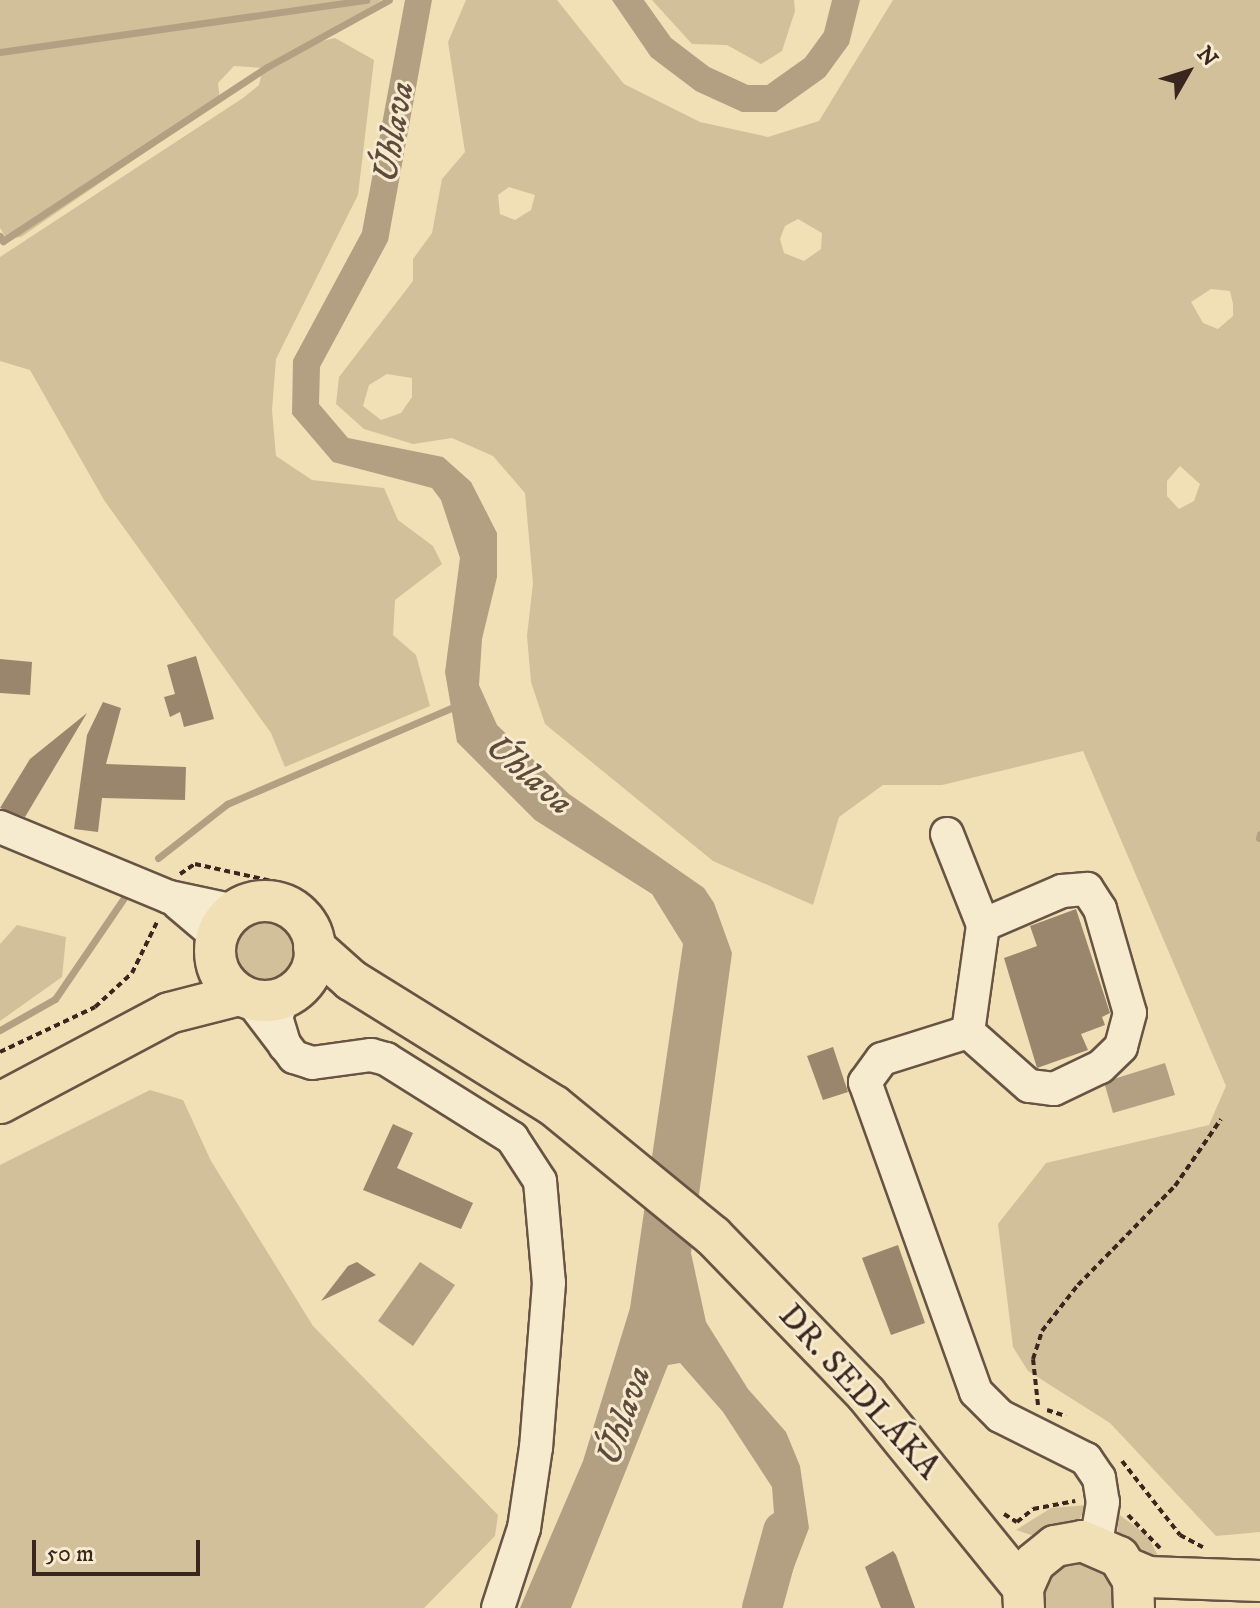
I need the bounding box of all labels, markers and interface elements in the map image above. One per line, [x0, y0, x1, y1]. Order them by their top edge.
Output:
north arrow [1148, 32, 1228, 112]
text: N [1191, 41, 1223, 72]
water label: Úhlava [364, 78, 424, 186]
water label: Úhlava [476, 725, 582, 825]
street label: DR. SEDLÁKA [770, 1296, 948, 1488]
water label: Úhlava [587, 1361, 661, 1471]
scale bar [36, 1524, 204, 1574]
text: 50 m [46, 1539, 94, 1569]

